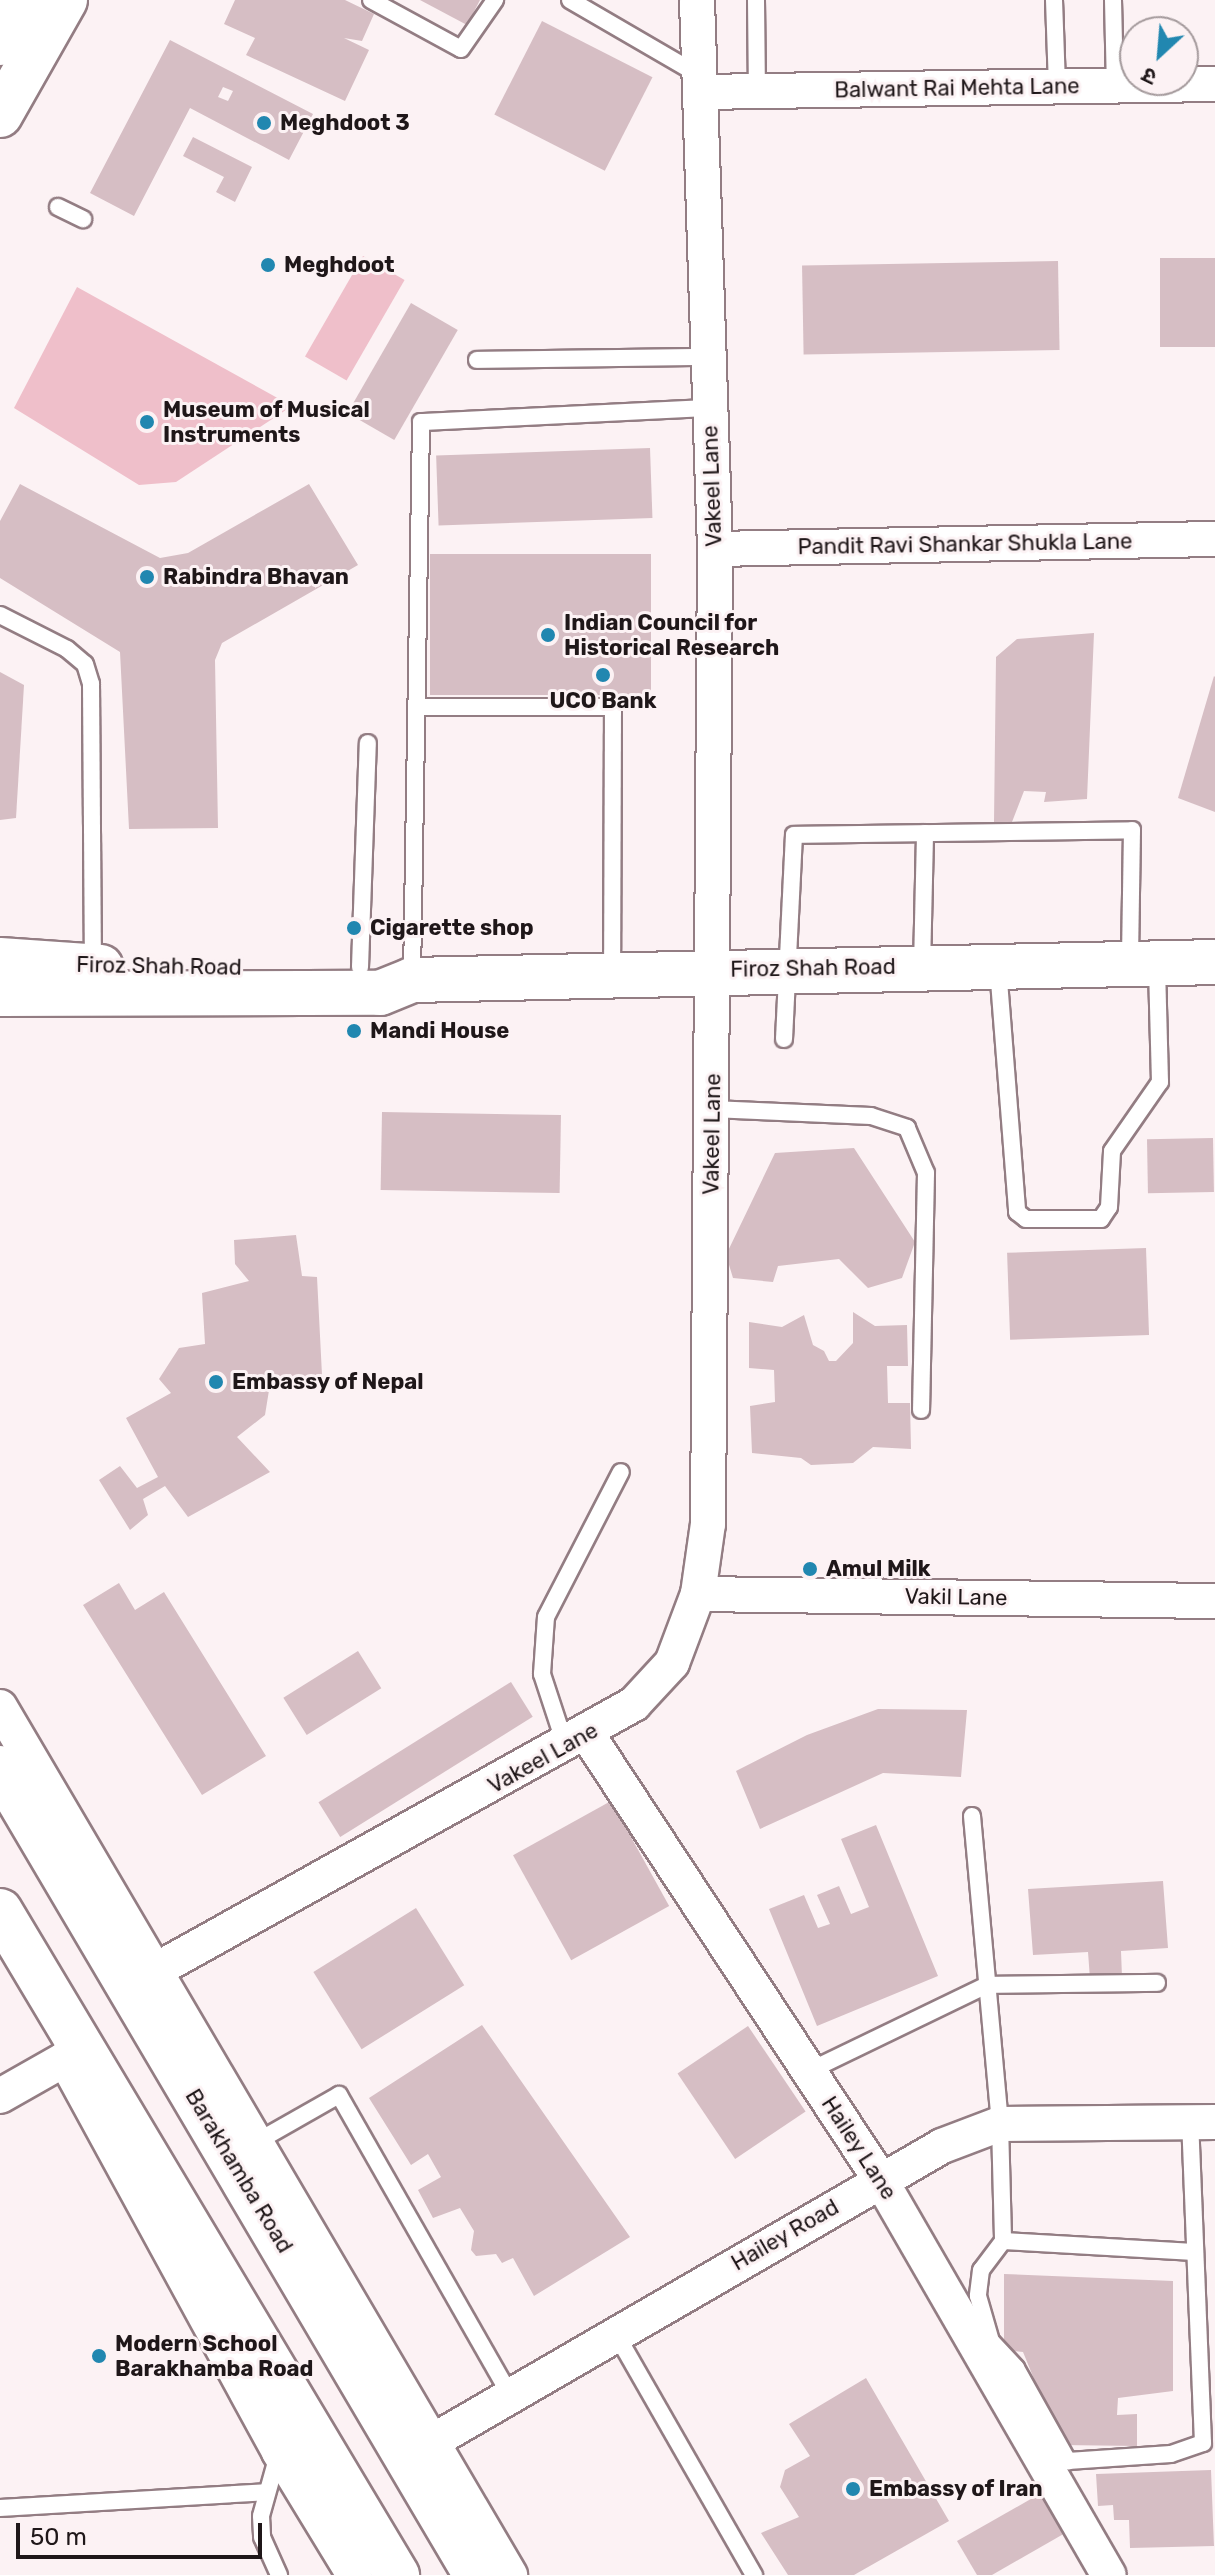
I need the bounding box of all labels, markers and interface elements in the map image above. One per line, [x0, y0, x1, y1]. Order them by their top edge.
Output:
north arrow [1119, 16, 1199, 96]
text: उ [1137, 61, 1161, 91]
street label: Balwant Rai Mehta Lane [834, 73, 1080, 103]
place label: Meghdoot 3 [280, 110, 410, 136]
marker: Meghdoot 3 [255, 114, 273, 132]
place label: Meghdoot [284, 252, 395, 278]
marker: Meghdoot [259, 256, 277, 274]
place label: Museum of Musical Instruments [163, 396, 370, 448]
marker: Museum of Musical Instruments [138, 413, 156, 431]
street label: Vakeel Lane [697, 425, 727, 547]
street label: Pandit Ravi Shankar Shukla Lane [797, 528, 1133, 560]
place label: Rabindra Bhavan [163, 564, 349, 590]
marker: Rabindra Bhavan [138, 568, 156, 586]
place label: Indian Council for Historical Research [564, 609, 779, 660]
marker: Indian Council for Historical Research [539, 626, 557, 644]
marker: UCO Bank [594, 666, 612, 684]
place label: UCO Bank [549, 688, 657, 714]
place label: Cigarette shop [370, 915, 534, 941]
marker: Cigarette shop [345, 919, 363, 937]
street label: Firoz Shah Road [76, 951, 242, 981]
street label: Firoz Shah Road [730, 953, 896, 983]
place label: Mandi House [370, 1018, 509, 1044]
marker: Mandi House [345, 1022, 363, 1040]
street label: Vakeel Lane [698, 1073, 726, 1195]
place label: Embassy of Nepal [232, 1369, 425, 1395]
marker: Embassy of Nepal [207, 1373, 225, 1391]
place label: Amul Milk [826, 1556, 931, 1582]
marker: Amul Milk [801, 1560, 819, 1578]
street label: Vakil Lane [904, 1583, 1008, 1611]
street label: Vakeel Lane [483, 1717, 603, 1799]
street label: Barakhamba Road [180, 2084, 298, 2258]
street label: Hailey Lane [816, 2091, 902, 2205]
street label: Hailey Road [726, 2194, 844, 2276]
place label: Modern School Barakhamba Road [115, 2330, 313, 2382]
marker: Modern School Barakhamba Road [90, 2347, 108, 2365]
place label: Embassy of Iran [869, 2476, 1044, 2502]
marker: Embassy of Iran [844, 2480, 862, 2498]
scale bar [20, 2507, 266, 2557]
text: 50 m [30, 2523, 87, 2551]

